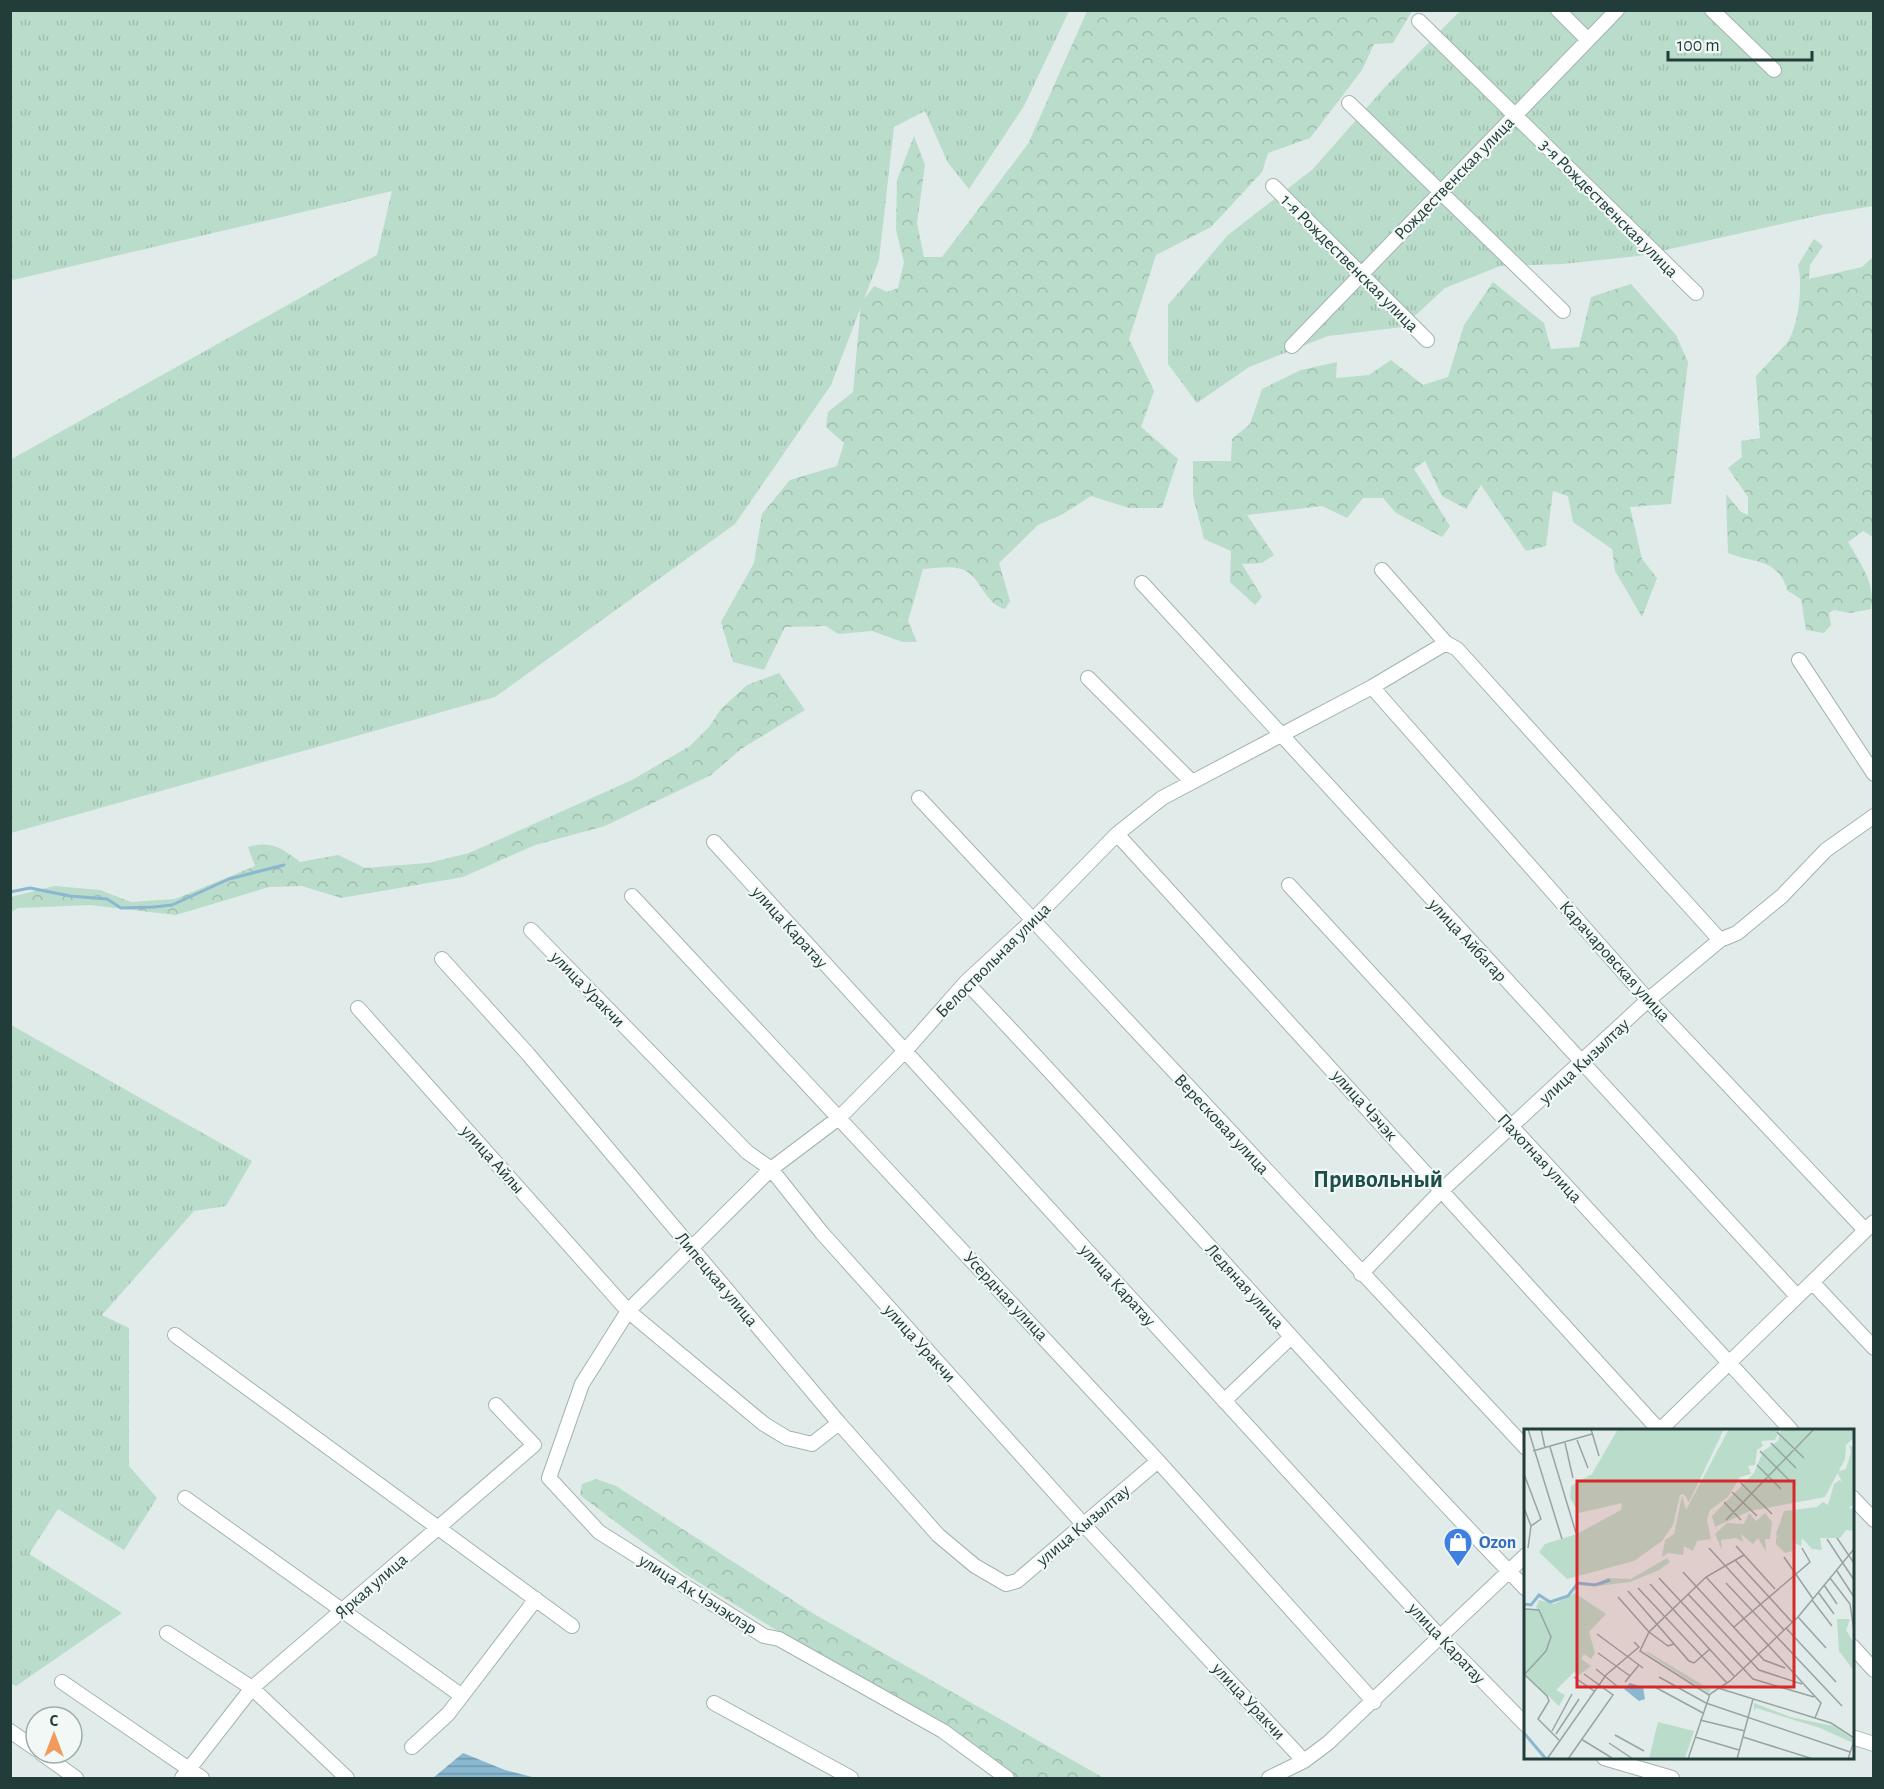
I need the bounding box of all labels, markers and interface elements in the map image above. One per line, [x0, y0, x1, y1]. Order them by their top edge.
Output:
scale bar [1668, 24, 1812, 62]
text: 100 m [1677, 37, 1720, 55]
street label: Рождественская улица [1391, 114, 1518, 244]
street label: 3-я Рождественская улица [1536, 136, 1681, 281]
street label: 1-я Рождественская улица [1277, 191, 1422, 336]
street label: улица Каратау [747, 882, 831, 972]
street label: улица Айбагар [1424, 894, 1511, 986]
street label: Карачаровская улица [1555, 898, 1673, 1026]
street label: Белоствольная улица [933, 900, 1054, 1021]
street label: улица Уракчи [546, 947, 628, 1031]
street label: улица Кызылтау [1535, 1015, 1633, 1109]
street label: улица Чэчэк [1327, 1066, 1401, 1145]
street label: Вересковая улица [1170, 1071, 1272, 1178]
street label: Пахотная улица [1494, 1111, 1585, 1207]
street label: улица Айлы [456, 1121, 527, 1197]
district label: Привольный [1313, 1168, 1443, 1192]
street label: Липецкая улица [672, 1229, 761, 1330]
street label: улица Каратау [1075, 1240, 1159, 1330]
street label: Ледяная улица [1202, 1241, 1287, 1333]
street label: Усердная улица [960, 1249, 1051, 1345]
street label: улица Уракчи [879, 1300, 959, 1386]
inset map [1524, 1429, 1854, 1759]
street label: улица Кызылтау [1033, 1481, 1134, 1571]
shop icon: Ozon [1442, 1526, 1474, 1568]
place label: Ozon [1479, 1534, 1516, 1552]
street label: Яркая улица [332, 1551, 411, 1623]
street label: улица Ак Чэчэклэр [634, 1551, 760, 1638]
street label: улица Каратау [1404, 1599, 1488, 1688]
street label: улица Уракчи [1208, 1659, 1288, 1744]
north arrow [24, 1705, 84, 1765]
text: С [50, 1713, 59, 1729]

